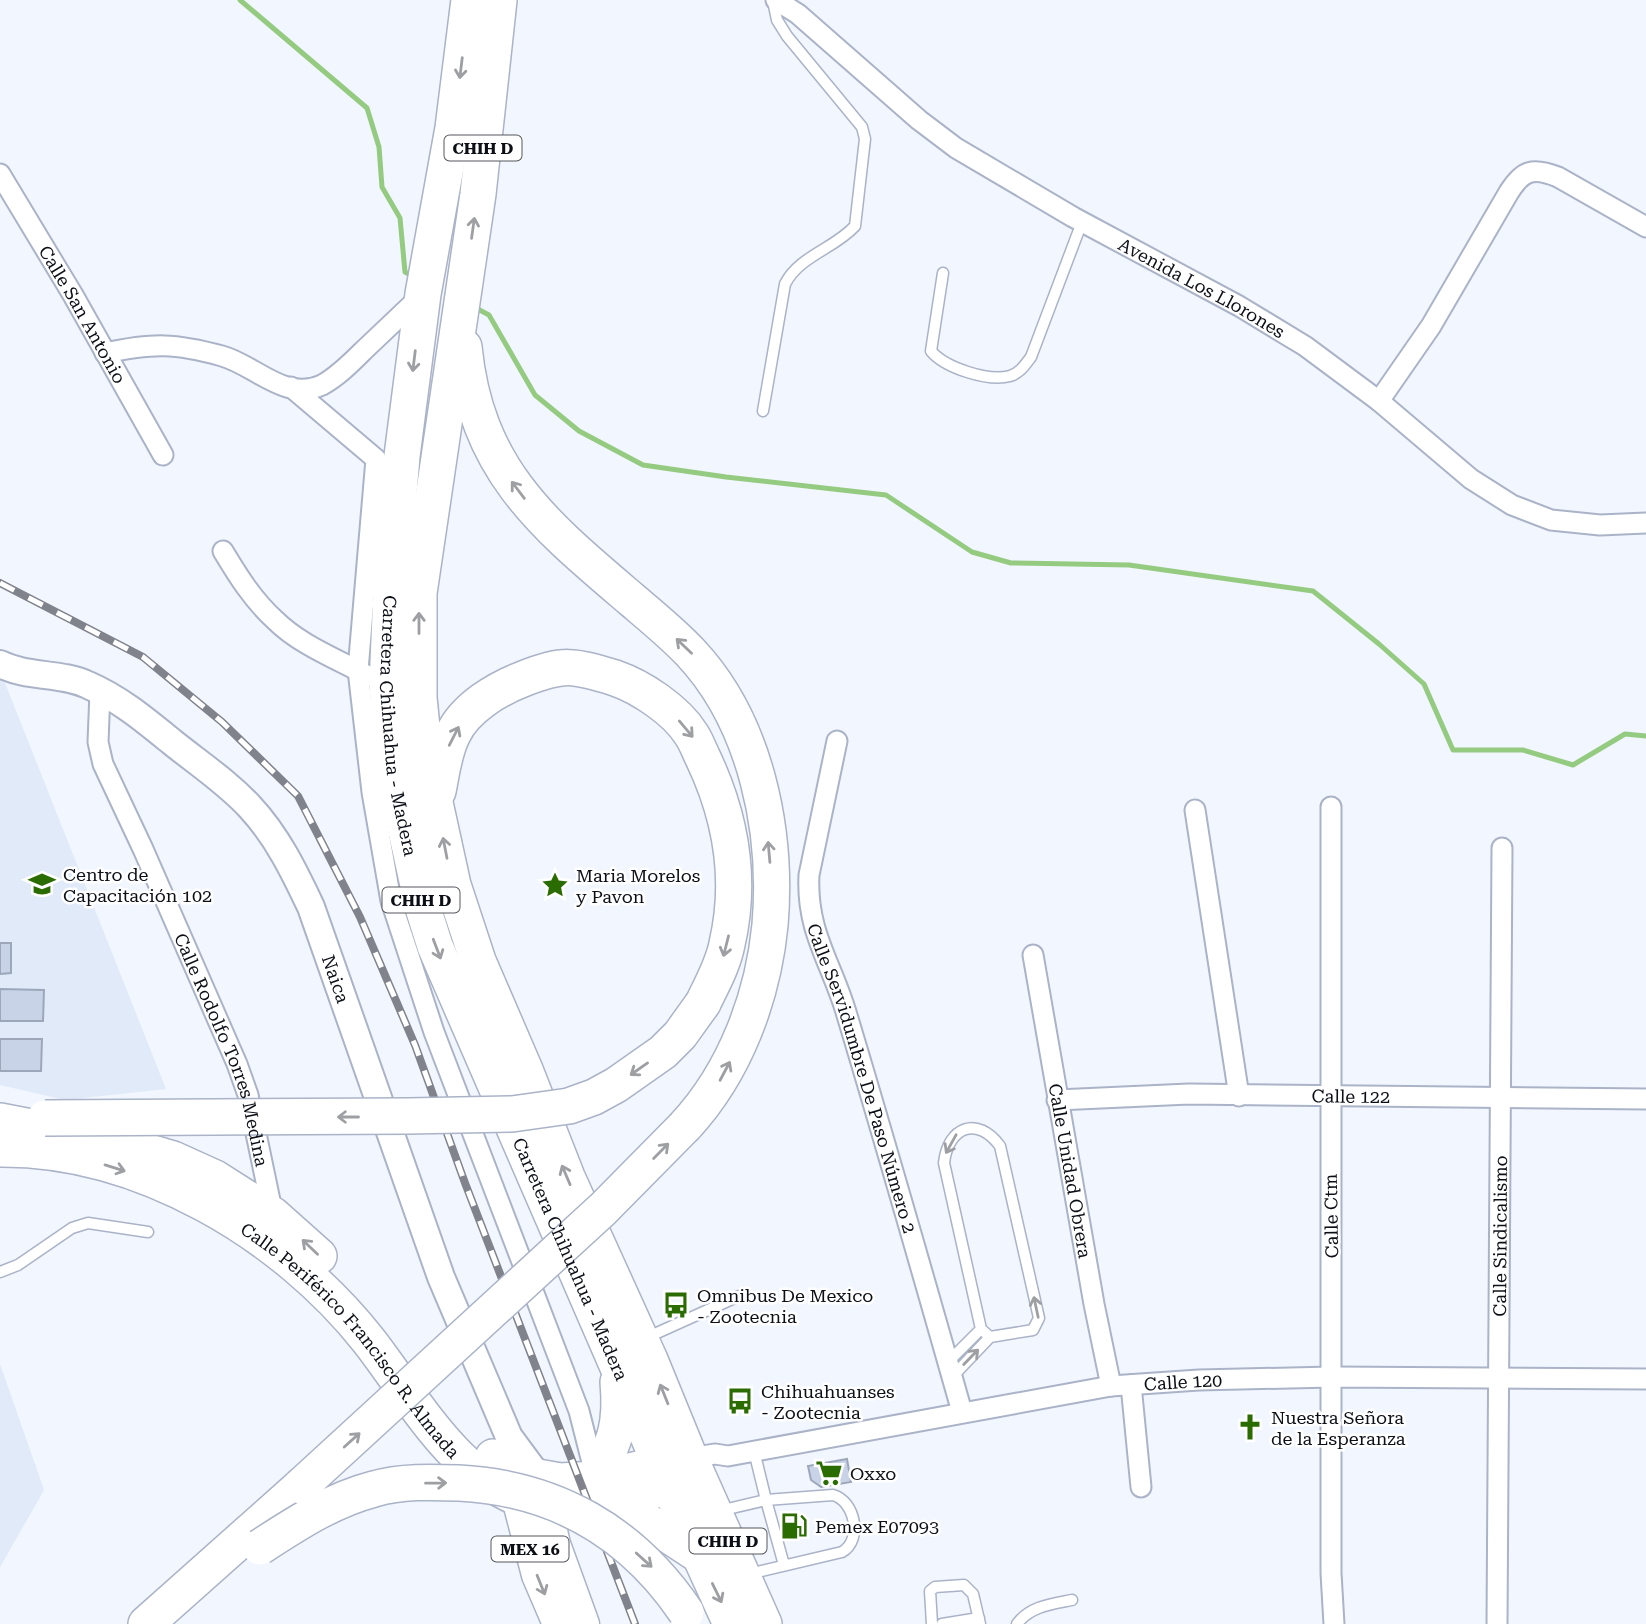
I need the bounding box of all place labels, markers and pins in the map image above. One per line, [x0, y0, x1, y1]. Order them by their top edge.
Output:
place label: Centro de Capacitación 102 [63, 864, 212, 906]
place label: Maria Morelos y Pavon [576, 865, 700, 907]
school or university icon: Centro de Capacitación 102 [27, 869, 57, 899]
place icon: Maria Morelos y Pavon [540, 870, 570, 900]
place label: Omnibus De Mexico - Zootecnia [697, 1285, 873, 1327]
bus stop icon: Omnibus De Mexico - Zootecnia [661, 1290, 691, 1320]
place label: Chihuahuanses - Zootecnia [761, 1381, 895, 1423]
bus stop icon: Chihuahuanses - Zootecnia [725, 1386, 755, 1416]
place label: Nuestra Señora de la Esperanza [1271, 1407, 1406, 1449]
church icon: Nuestra Señora de la Esperanza [1235, 1412, 1265, 1442]
supermarket icon: Oxxo [814, 1458, 844, 1488]
place label: Oxxo [850, 1463, 896, 1484]
fuel station icon: Pemex E07093 [779, 1511, 809, 1541]
place label: Pemex E07093 [815, 1516, 939, 1537]

